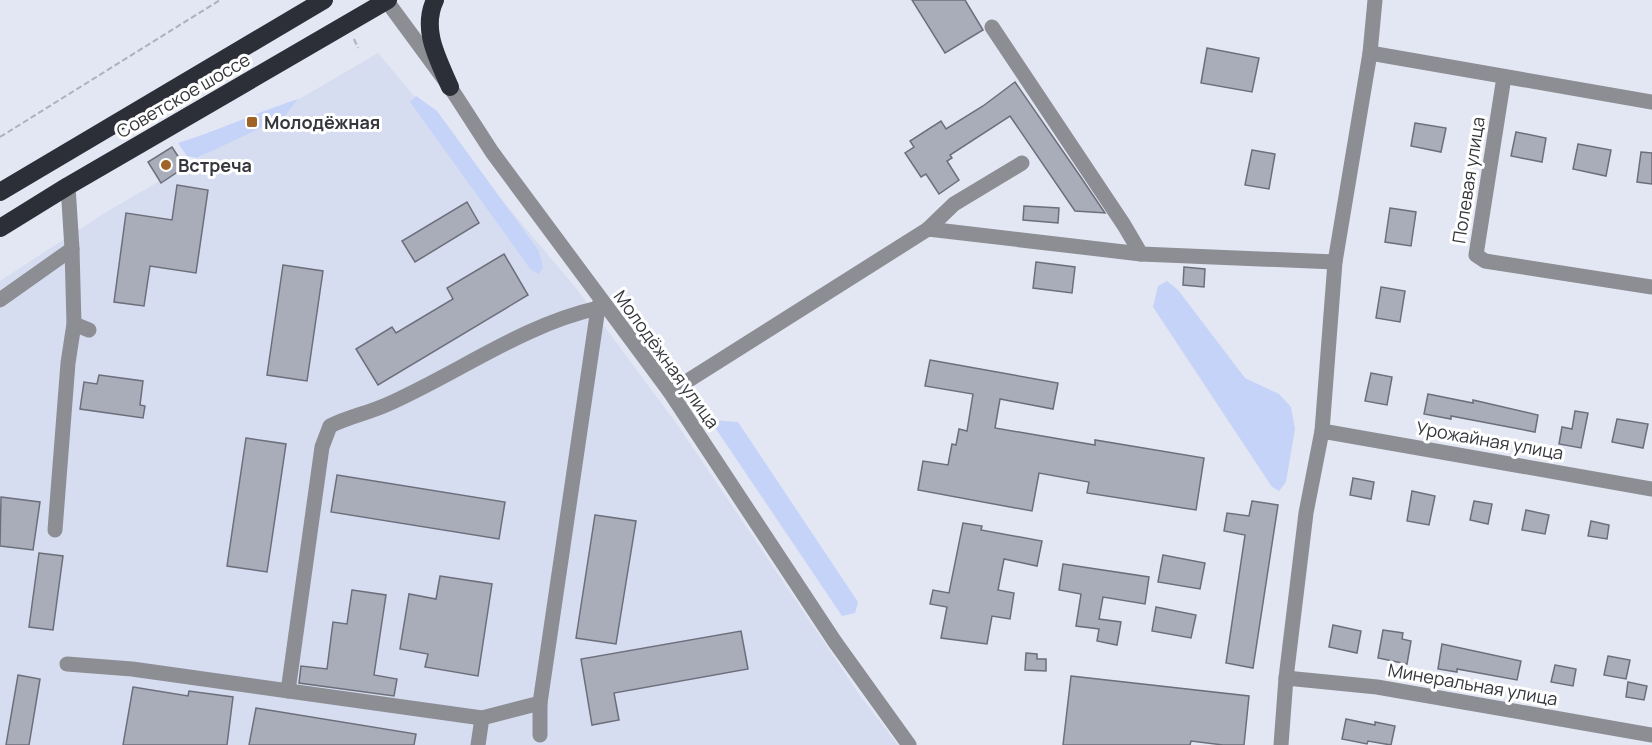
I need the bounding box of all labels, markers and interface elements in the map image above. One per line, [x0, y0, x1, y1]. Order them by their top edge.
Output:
street label: Советское шоссе [112, 47, 254, 143]
place label: Молодёжная [264, 110, 380, 134]
marker: Молодёжная [245, 115, 259, 129]
street label: Полевая улица [1446, 115, 1490, 245]
place label: Встреча [178, 153, 252, 177]
marker: Встреча [159, 158, 173, 172]
street label: Молодёжная улица [609, 285, 725, 433]
street label: Урожайная улица [1414, 415, 1566, 465]
street label: Минеральная улица [1386, 657, 1560, 711]

